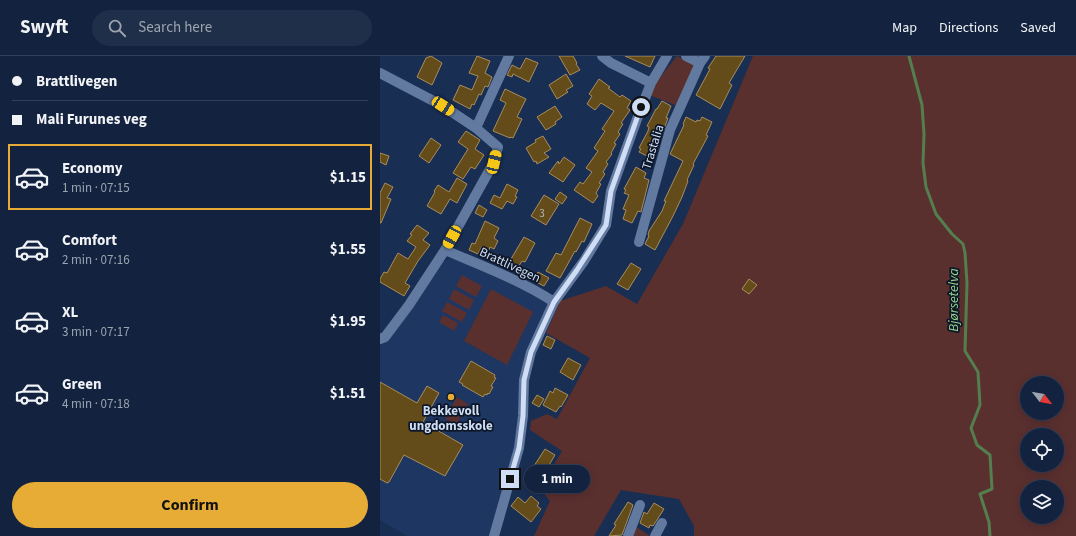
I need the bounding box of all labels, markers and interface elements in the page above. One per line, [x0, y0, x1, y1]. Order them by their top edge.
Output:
search box [92, 10, 372, 46]
text: Swyft [20, 14, 68, 41]
icon: search [106, 17, 128, 39]
text: Search here [138, 17, 212, 38]
text: Map [892, 18, 917, 38]
text: Directions [939, 18, 998, 38]
text: Saved [1020, 18, 1056, 38]
text: Brattlivegen [36, 71, 117, 92]
car [430, 94, 456, 118]
route start [632, 98, 650, 116]
text: Mali Furunes veg [36, 109, 147, 130]
street label: Trastalia [638, 122, 668, 172]
car [485, 149, 503, 175]
text: Economy [62, 158, 123, 179]
icon: car [14, 159, 50, 195]
text: $1.15 [330, 167, 366, 188]
text: 1 min · 07:15 [62, 179, 130, 197]
house number: 3 [539, 206, 545, 221]
car [441, 224, 463, 250]
text: Comfort [62, 230, 117, 251]
icon: car [14, 231, 50, 267]
text: $1.55 [330, 239, 366, 260]
street label: Brattlivegen [476, 243, 544, 287]
text: 2 min · 07:16 [62, 251, 130, 269]
water label: Bjørsetelva [944, 268, 964, 332]
text: XL [62, 302, 78, 323]
icon: car [14, 303, 50, 339]
text: $1.95 [330, 311, 366, 332]
text: 3 min · 07:17 [62, 323, 130, 341]
text: Green [62, 374, 102, 395]
icon: car [14, 375, 50, 411]
north arrow [1020, 376, 1064, 420]
map controls [1020, 376, 1064, 524]
text: $1.51 [330, 383, 366, 404]
marker: Bekkevoll ungdomsskole [446, 392, 456, 402]
text: 4 min · 07:18 [62, 395, 130, 413]
place label: Bekkevoll ungdomsskole [409, 402, 493, 435]
button: locate [1020, 428, 1064, 472]
callout: 1 min [524, 465, 590, 493]
route end [501, 470, 519, 488]
text: 1 min [541, 470, 573, 488]
button: layers [1020, 480, 1064, 524]
button: Confirm [12, 482, 368, 528]

